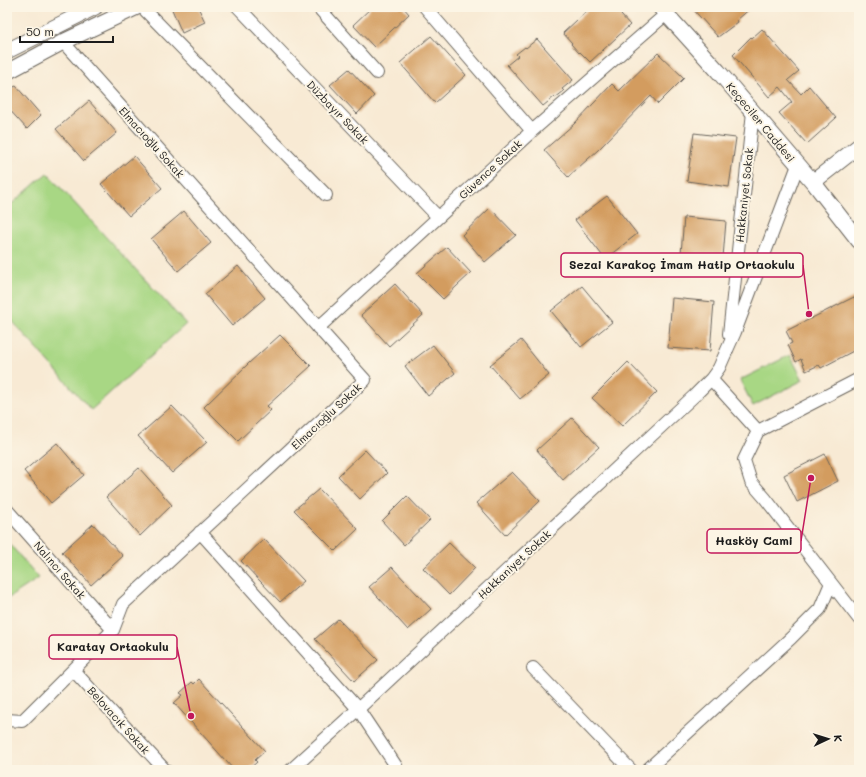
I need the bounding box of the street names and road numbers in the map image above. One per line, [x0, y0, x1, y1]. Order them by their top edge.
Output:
street label: Düzbayır Sokak [304, 77, 372, 147]
street label: Keçeciler Caddesi [723, 79, 799, 165]
street label: Elmacıoğlu Sokak [116, 103, 188, 181]
street label: Güvence Sokak [455, 136, 525, 202]
street label: Hakkaniyet Sokak [732, 147, 756, 243]
street label: Elmacıoğlu Sokak [288, 379, 365, 453]
street label: Hakkaniyet Sokak [474, 526, 554, 602]
street label: Nalıncı Sokak [31, 538, 89, 602]
street label: Belovacık Sokak [85, 683, 153, 757]

